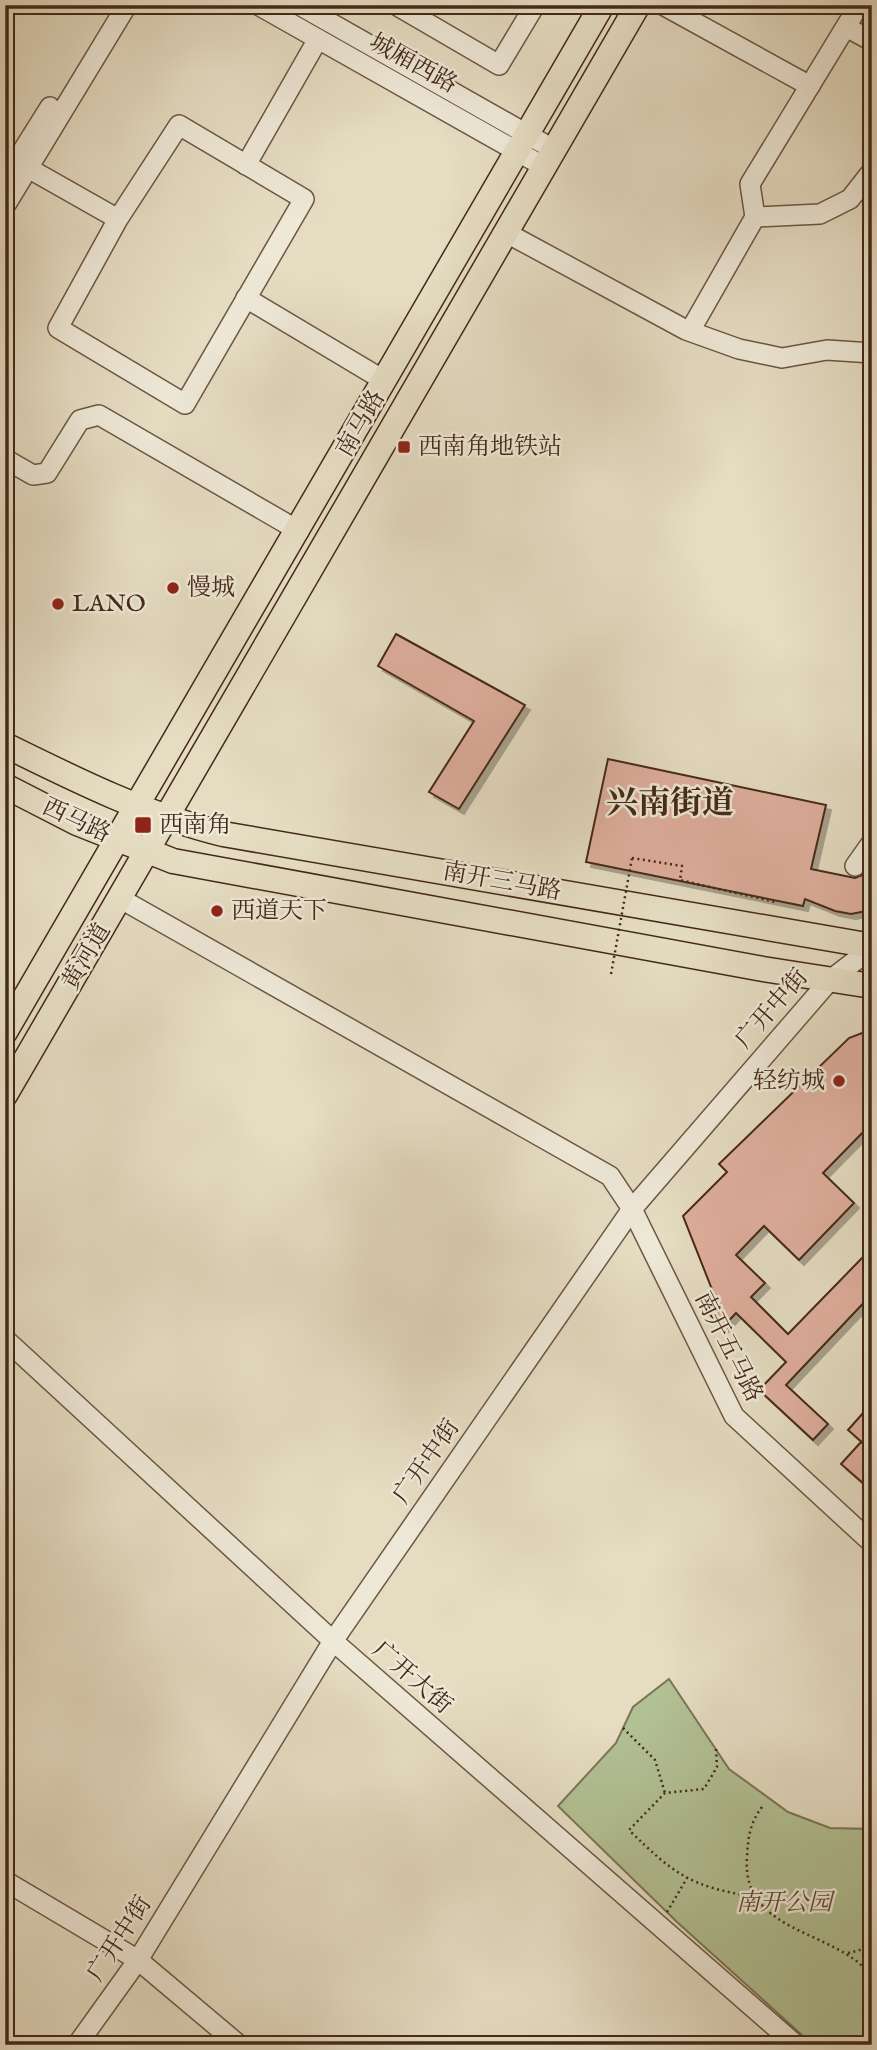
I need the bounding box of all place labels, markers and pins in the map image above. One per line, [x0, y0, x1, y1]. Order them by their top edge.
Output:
place label: 西南角地铁站 [418, 432, 562, 463]
marker: 西南角地铁站 [396, 439, 412, 455]
place label: 慢城 [187, 573, 235, 604]
marker: 慢城 [165, 580, 181, 596]
place label: LANO [72, 589, 146, 620]
marker: LANO [50, 596, 66, 612]
place label: 西南角 [159, 810, 231, 841]
marker: 西南角 [133, 815, 153, 835]
place label: 西道天下 [231, 896, 327, 927]
marker: 西道天下 [209, 903, 225, 919]
place label: 轻纺城 [753, 1066, 825, 1097]
marker: 轻纺城 [831, 1073, 847, 1089]

